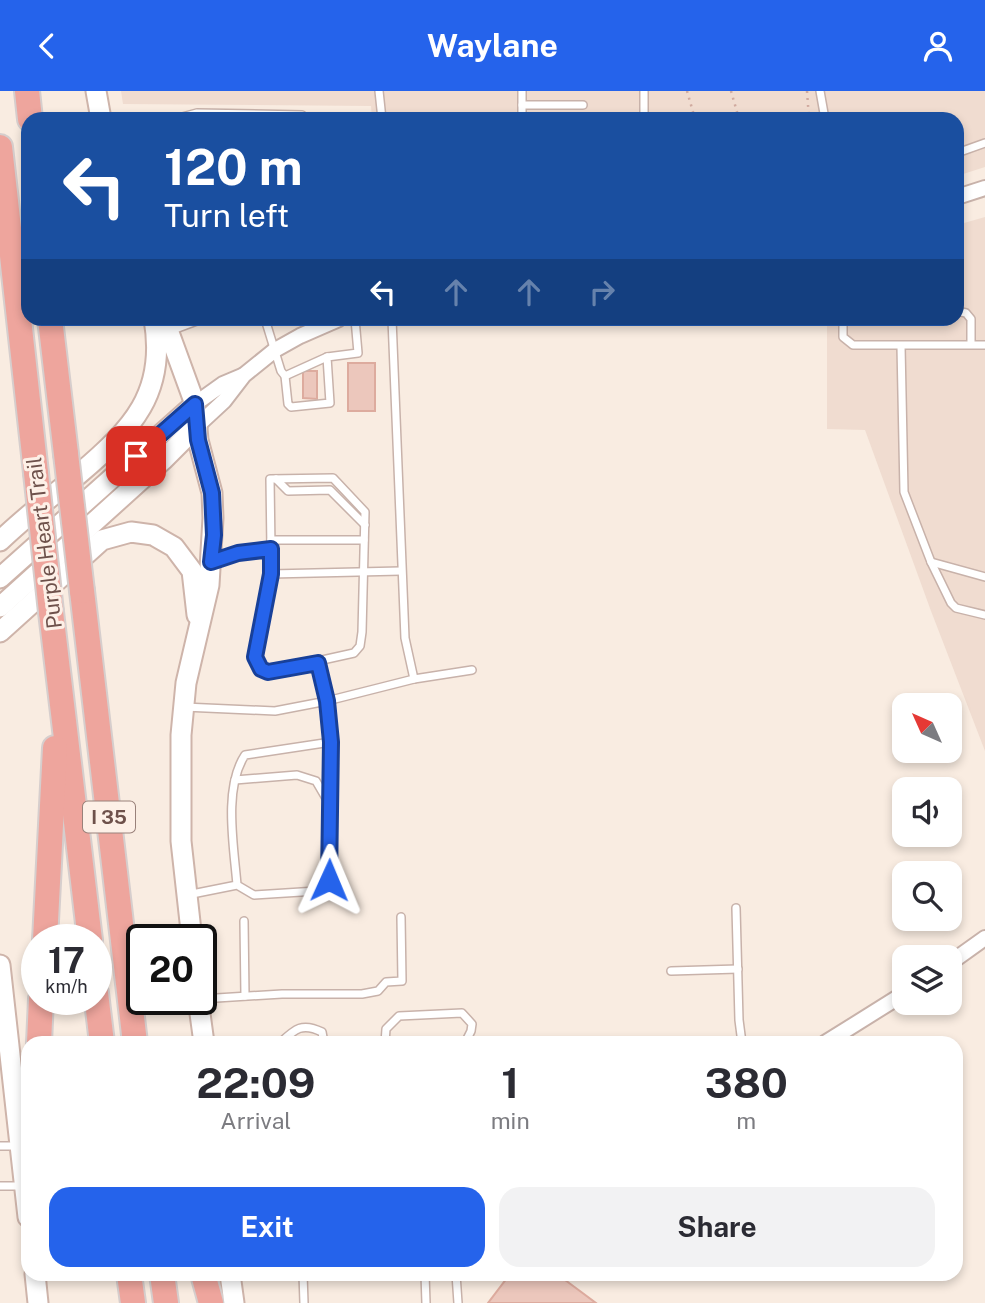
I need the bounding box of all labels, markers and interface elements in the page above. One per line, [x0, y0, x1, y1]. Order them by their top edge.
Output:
icon: back [28, 27, 66, 65]
text: Waylane [427, 27, 558, 64]
icon: person [919, 27, 957, 65]
text: 120 m [164, 138, 303, 196]
icon: left [49, 140, 140, 231]
text: Turn left [164, 197, 289, 234]
icon: left [364, 273, 402, 311]
icon: ahead [437, 273, 475, 311]
icon: ahead [510, 273, 548, 311]
icon: right [583, 273, 621, 311]
pin [106, 426, 166, 486]
icon: arrive [117, 437, 155, 475]
street label: Purple Heart Trail [21, 456, 67, 630]
north arrow [892, 693, 962, 763]
map controls [892, 693, 962, 1015]
button: sound [892, 777, 962, 847]
road number: I 35 [83, 801, 135, 832]
position arrow [292, 843, 366, 917]
button: search [892, 861, 962, 931]
speed limit sign: 20 [126, 924, 217, 1015]
text: 17 [48, 940, 85, 981]
button: layers [892, 945, 962, 1015]
text: km/h [45, 976, 88, 997]
text: 22:09 [196, 1058, 315, 1107]
text: 1 [501, 1058, 519, 1107]
text: 380 [705, 1058, 788, 1107]
text: Arrival [220, 1107, 291, 1134]
text: min [491, 1107, 530, 1134]
text: m [736, 1107, 756, 1134]
button: Exit [49, 1187, 485, 1267]
button: Share [499, 1187, 935, 1267]

